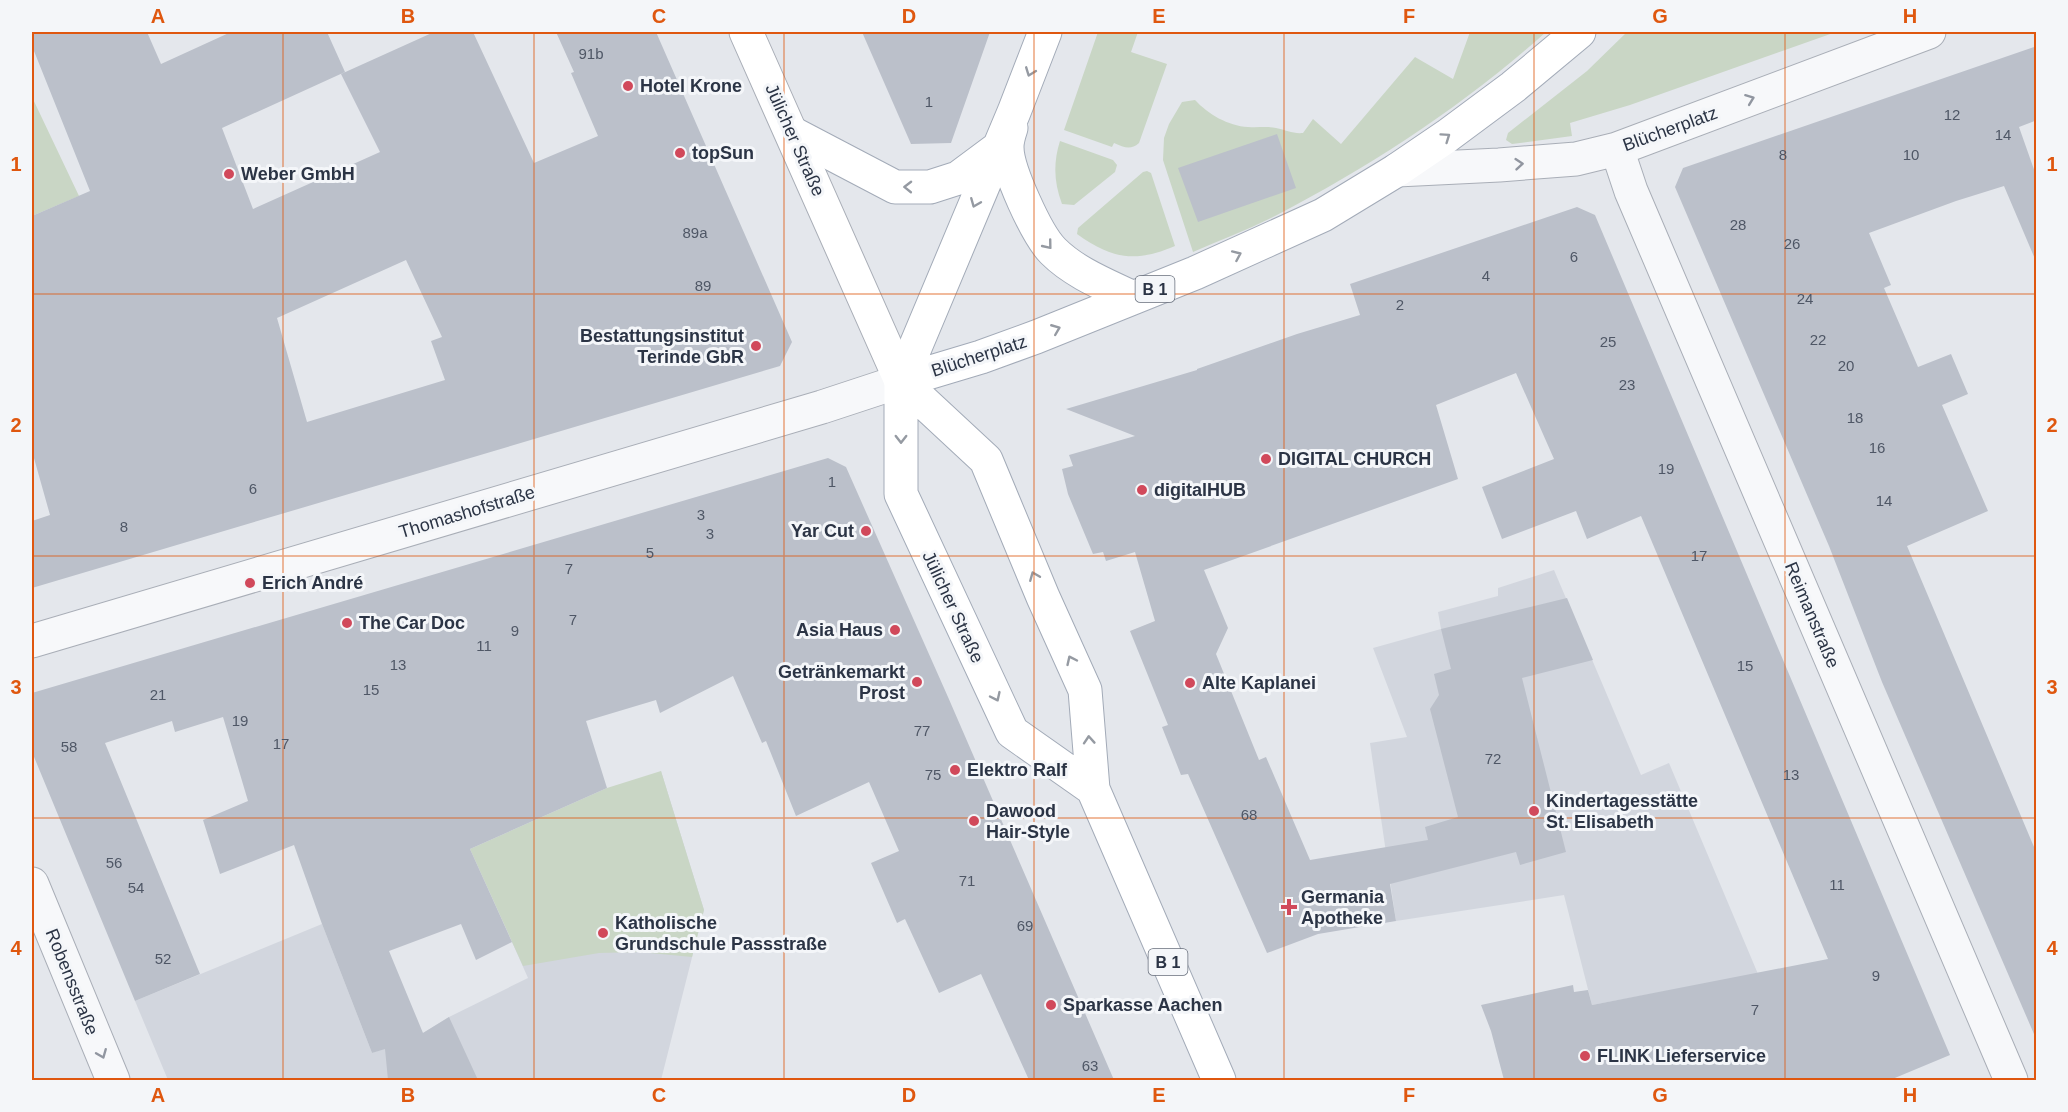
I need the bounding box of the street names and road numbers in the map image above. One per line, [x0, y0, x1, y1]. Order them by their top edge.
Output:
street label: Jülicher Straße [761, 81, 829, 199]
street label: Blücherplatz [1620, 103, 1720, 155]
road number: B 1 [1136, 276, 1174, 302]
street label: Blücherplatz [929, 331, 1029, 381]
street label: Thomashofstraße [397, 482, 537, 542]
street label: Jülicher Straße [918, 548, 988, 666]
street label: Reimanstraße [1781, 559, 1843, 671]
street label: Robensstraße [42, 926, 102, 1038]
road number: B 1 [1148, 949, 1188, 975]

